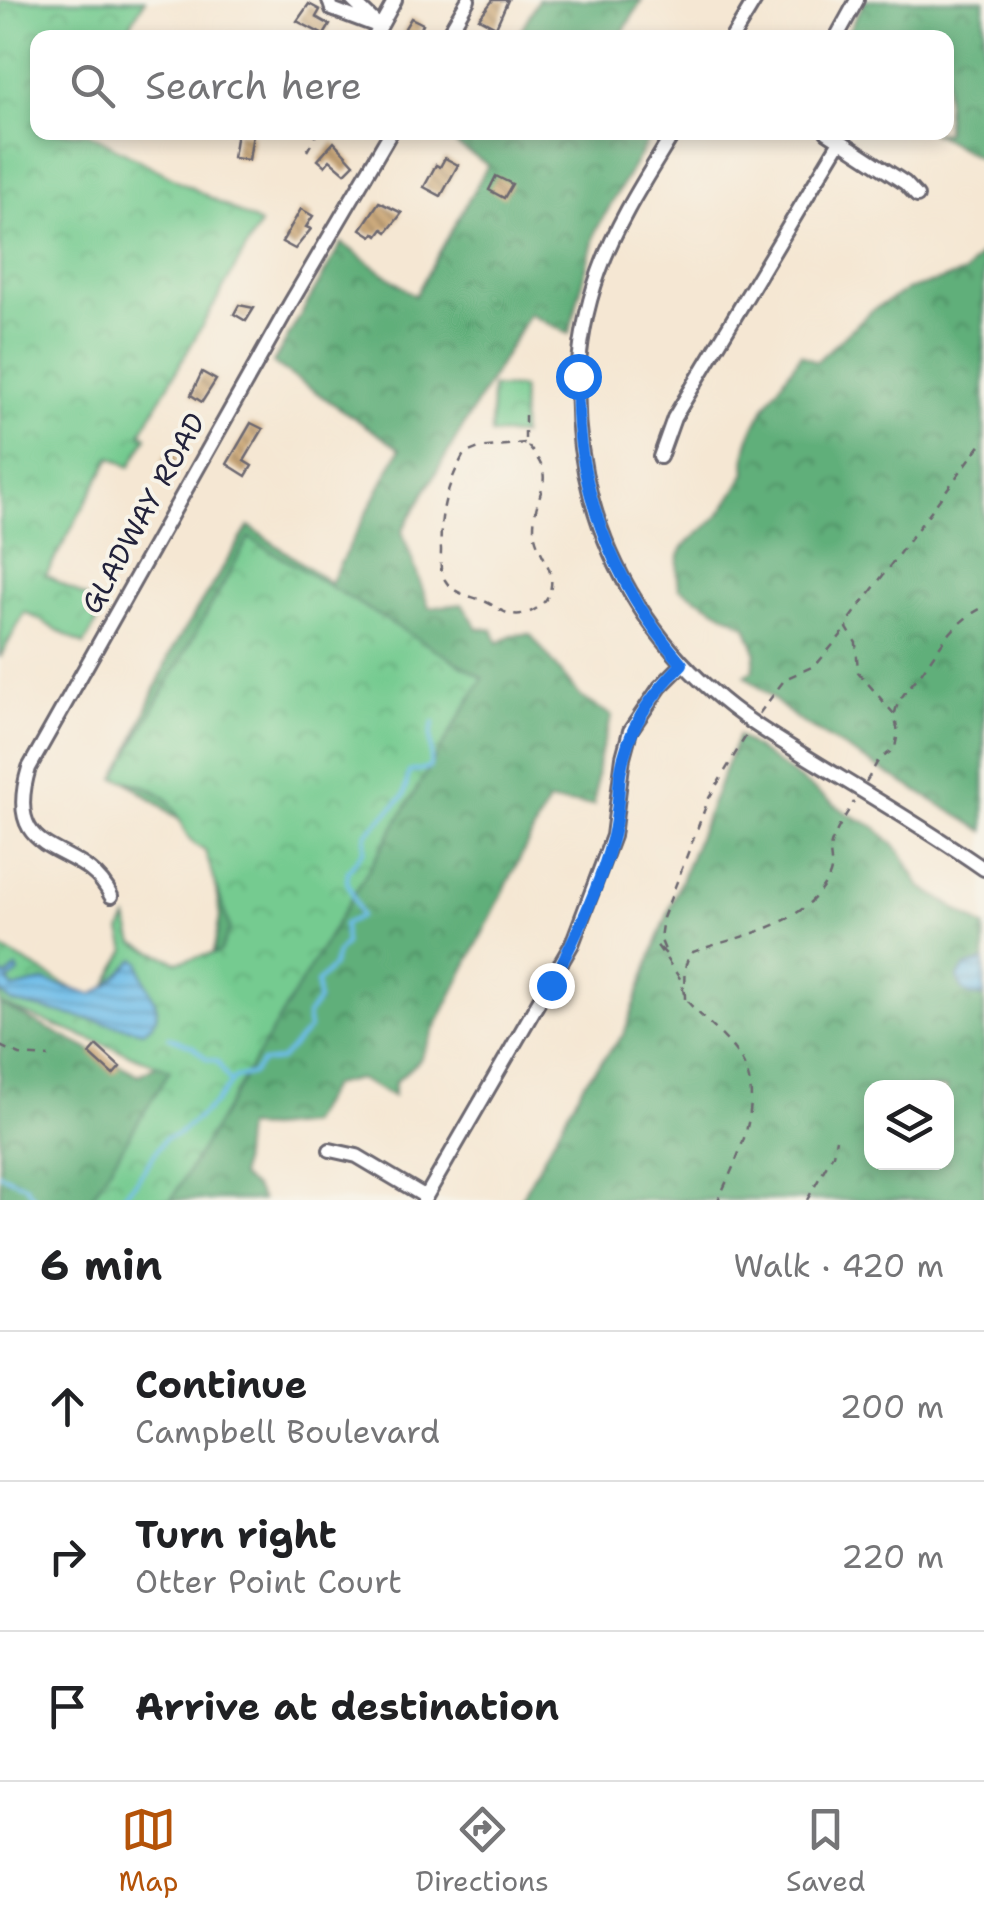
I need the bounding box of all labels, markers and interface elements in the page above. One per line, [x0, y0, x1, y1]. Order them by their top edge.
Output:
search box [30, 30, 954, 140]
icon: search [65, 58, 120, 113]
text: Search here [145, 60, 362, 111]
route start [556, 354, 602, 400]
street label: GLADWAY ROAD [72, 406, 214, 620]
route end [529, 963, 575, 1009]
map controls [864, 1080, 954, 1170]
button: layers [864, 1080, 954, 1170]
text: 6 min [40, 1237, 162, 1293]
text: Walk · 420 m [733, 1244, 944, 1287]
text: Continue [135, 1359, 307, 1410]
icon: ahead [40, 1379, 95, 1434]
text: 200 m [840, 1385, 944, 1428]
text: Campbell Boulevard [135, 1410, 440, 1453]
text: Turn right [135, 1509, 337, 1560]
icon: right [40, 1529, 95, 1584]
text: 220 m [841, 1535, 944, 1578]
text: Otter Point Court [135, 1560, 402, 1603]
icon: arrive [40, 1679, 95, 1734]
text: Arrive at destination [135, 1681, 559, 1732]
tab: Map [119, 1802, 178, 1900]
tab: Directions [415, 1802, 549, 1900]
tab: Saved [786, 1802, 865, 1900]

